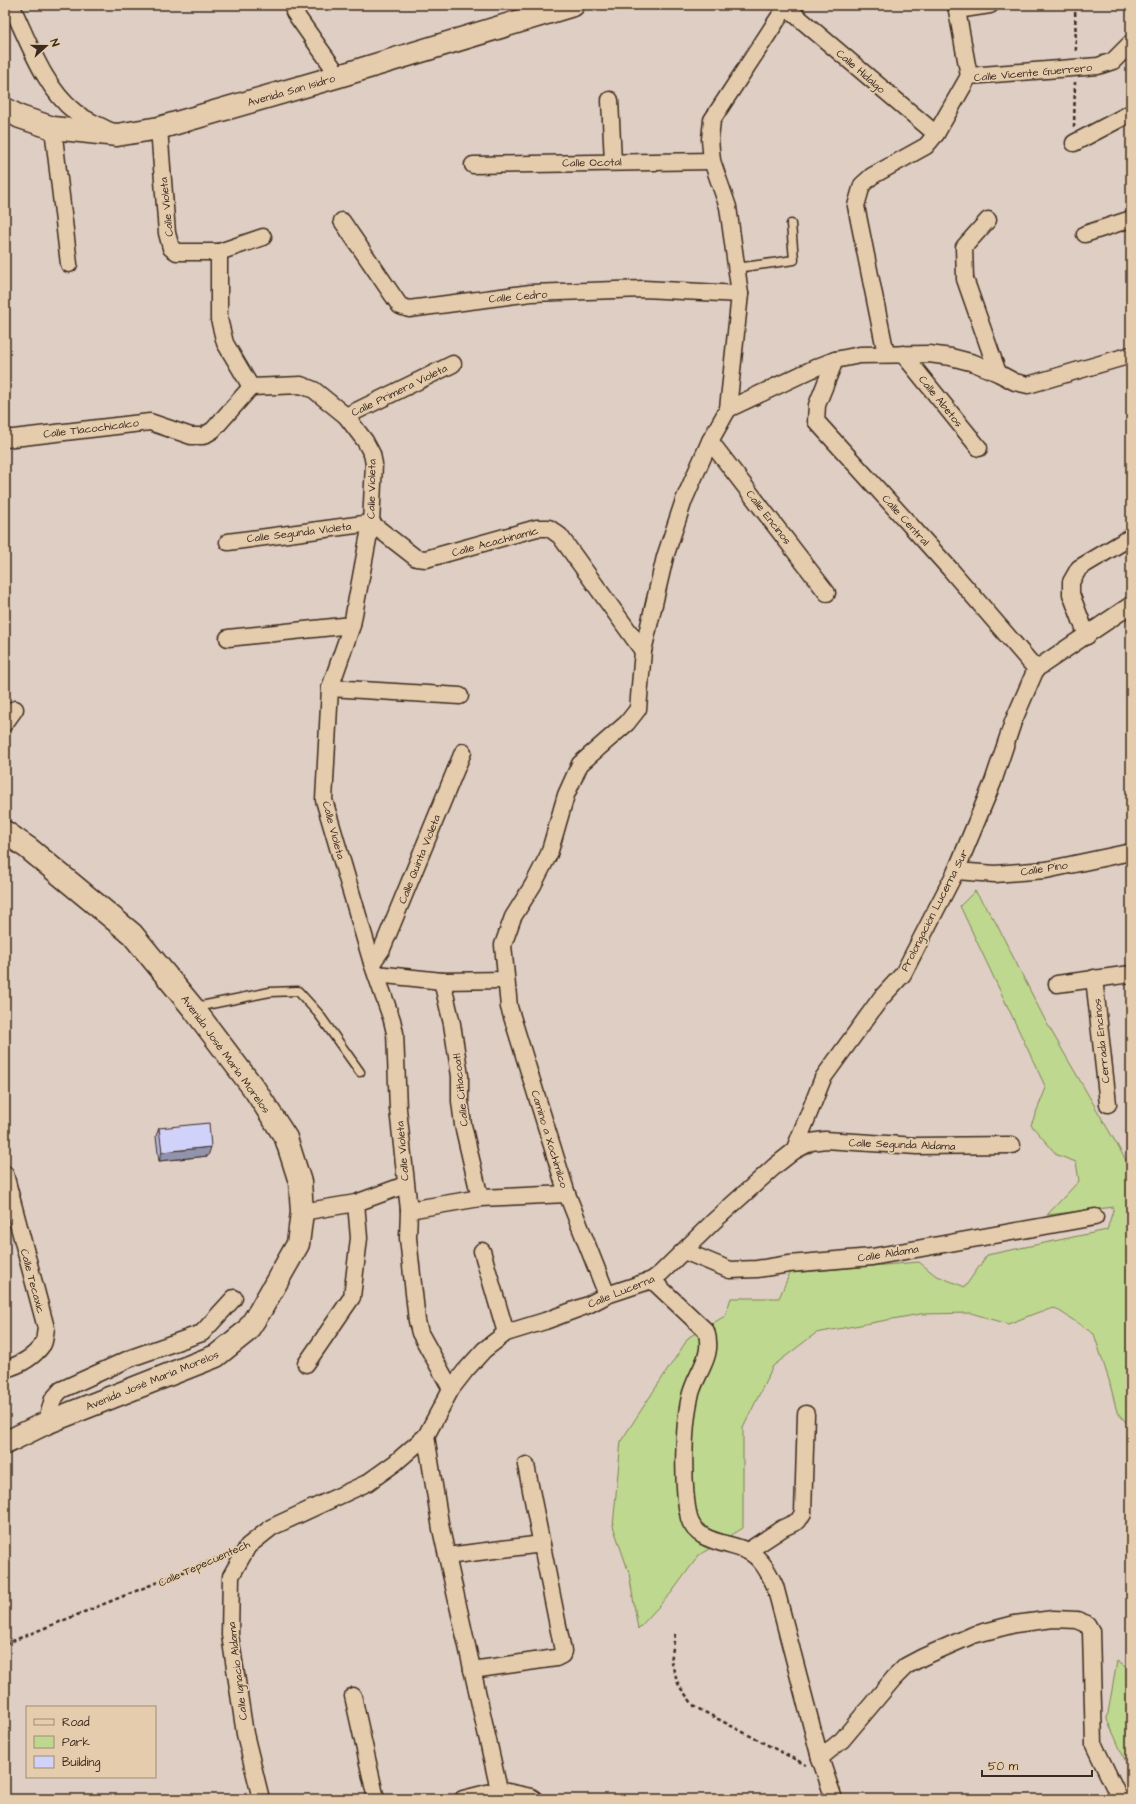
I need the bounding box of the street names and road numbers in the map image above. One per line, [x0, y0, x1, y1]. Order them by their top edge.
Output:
street label: Calle Hidalgo [832, 46, 889, 98]
street label: Calle Vicente Guerrero [973, 60, 1094, 85]
street label: Avenida San Isidro [245, 71, 338, 110]
street label: Calle Ocotal [562, 154, 622, 171]
street label: Calle Violeta [156, 176, 177, 237]
street label: Calle Cedro [488, 286, 549, 307]
street label: Calle Primera Violeta [349, 361, 450, 420]
street label: Calle Abetos [915, 372, 966, 431]
street label: Calle Tlacochicalco [42, 415, 140, 442]
street label: Calle Violeta [363, 459, 380, 519]
street label: Calle Encinos [743, 487, 795, 548]
street label: Calle Central [879, 491, 933, 549]
street label: Calle Segunda Violeta [246, 519, 353, 547]
street label: Calle Acachinamic [450, 523, 540, 560]
street label: Calle Violeta [319, 799, 349, 861]
street label: Calle Quinta Violeta [395, 812, 444, 906]
street label: Prolongación Lucerna Sur [897, 847, 973, 974]
street label: Calle Pino [1019, 857, 1070, 880]
street label: Avenida José María Morelos [178, 992, 274, 1117]
street label: Cerrada Encinos [1090, 997, 1113, 1084]
street label: Calle Citlacoatl [449, 1052, 472, 1127]
street label: Camino a Xochimilco [527, 1088, 572, 1191]
street label: Calle Violeta [392, 1120, 413, 1181]
street label: Calle Segunda Aldama [848, 1135, 956, 1155]
street label: Calle Aldama [857, 1241, 920, 1266]
street label: Calle Tecaxic [17, 1247, 48, 1315]
street label: Calle Lucerna [586, 1271, 657, 1312]
street label: Avenida José María Morelos [83, 1347, 222, 1414]
street label: Calle Tepecuentech [156, 1536, 253, 1590]
street label: Calle Ignacio Aldama [224, 1620, 252, 1721]

